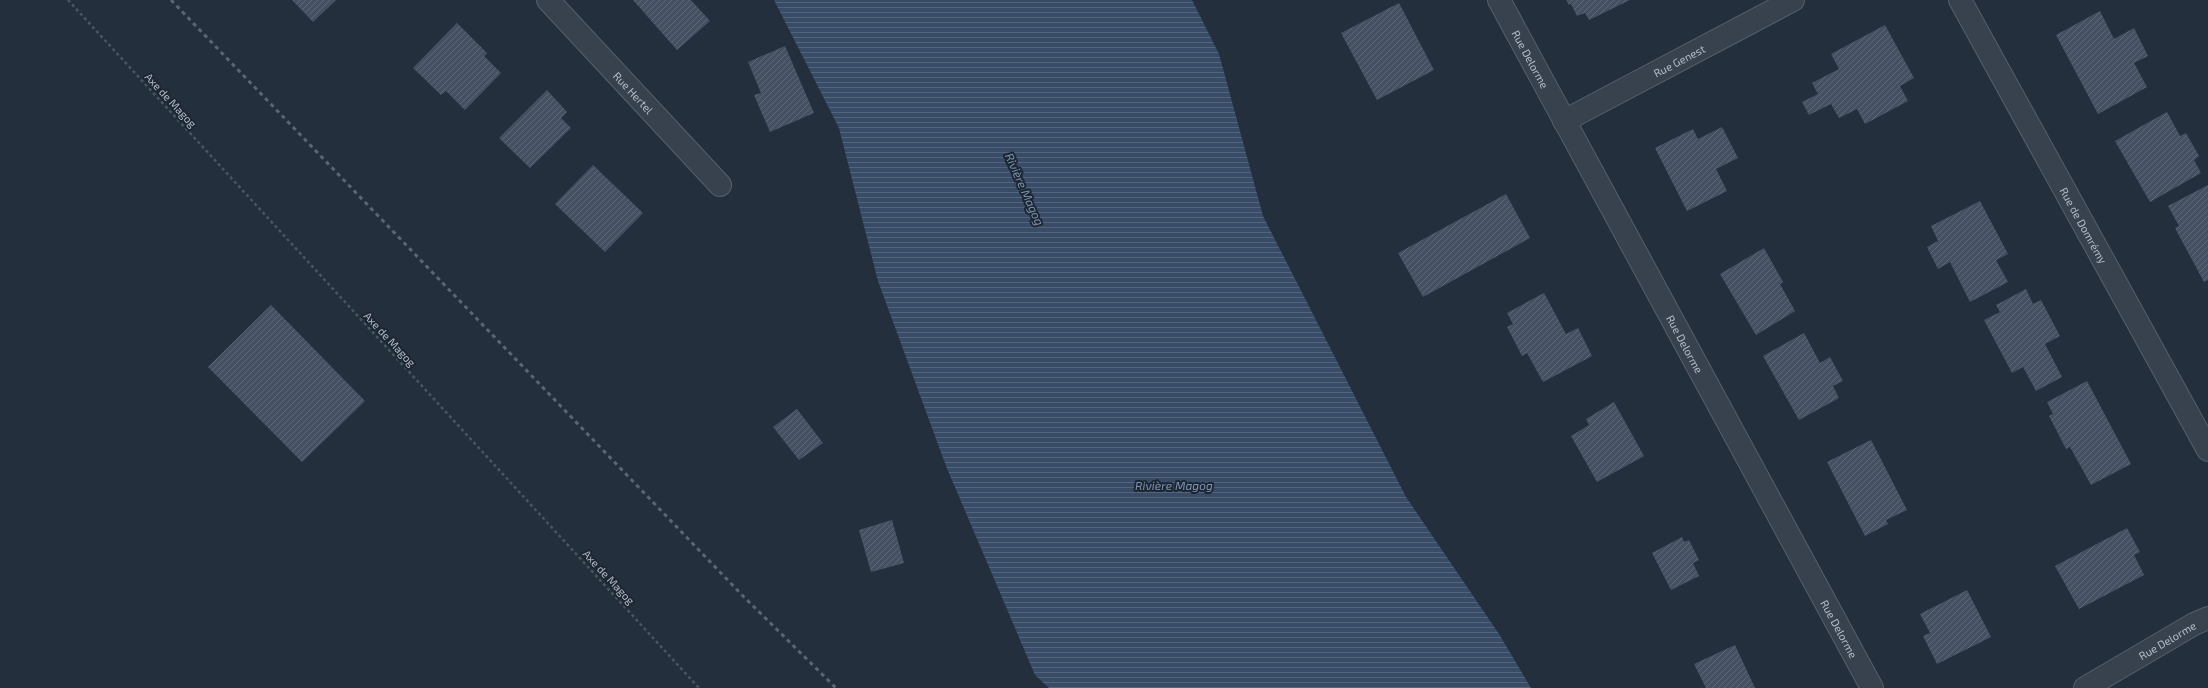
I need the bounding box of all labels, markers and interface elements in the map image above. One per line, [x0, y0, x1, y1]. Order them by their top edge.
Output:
street label: Rue Delorme [1510, 28, 1552, 90]
street label: Rue Genest [1651, 41, 1707, 79]
street label: Rue Hertel [611, 69, 657, 116]
street label: Axe de Magog [142, 70, 200, 130]
water label: Rivière Magog [1003, 151, 1047, 228]
street label: Rue de Domrémy [2058, 185, 2110, 266]
street label: Axe de Magog [361, 309, 419, 369]
street label: Rue Delorme [1664, 312, 1706, 375]
water label: Rivière Magog [1135, 478, 1213, 492]
street label: Axe de Magog [580, 547, 638, 607]
street label: Rue Delorme [1819, 597, 1861, 660]
street label: Rue Delorme [2136, 618, 2198, 662]

